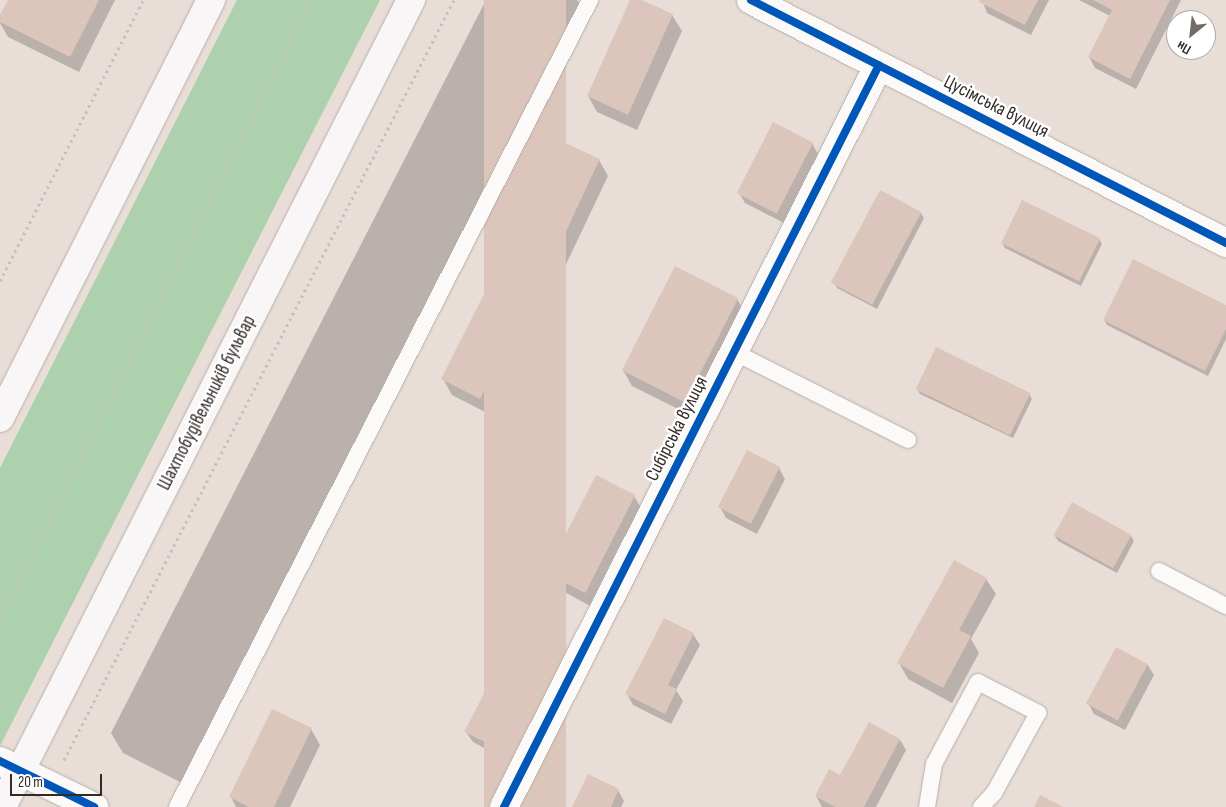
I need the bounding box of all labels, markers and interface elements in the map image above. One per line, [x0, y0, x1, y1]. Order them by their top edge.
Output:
north arrow [1166, 10, 1216, 60]
text: Пн [1174, 37, 1194, 58]
street label: Цусімська вулиця [940, 71, 1052, 143]
street label: Шахтобудівельників бульвар [153, 312, 261, 494]
street label: Сибірська вулиця [641, 373, 713, 485]
scale bar [12, 764, 105, 796]
text: 20 m [18, 773, 43, 792]

